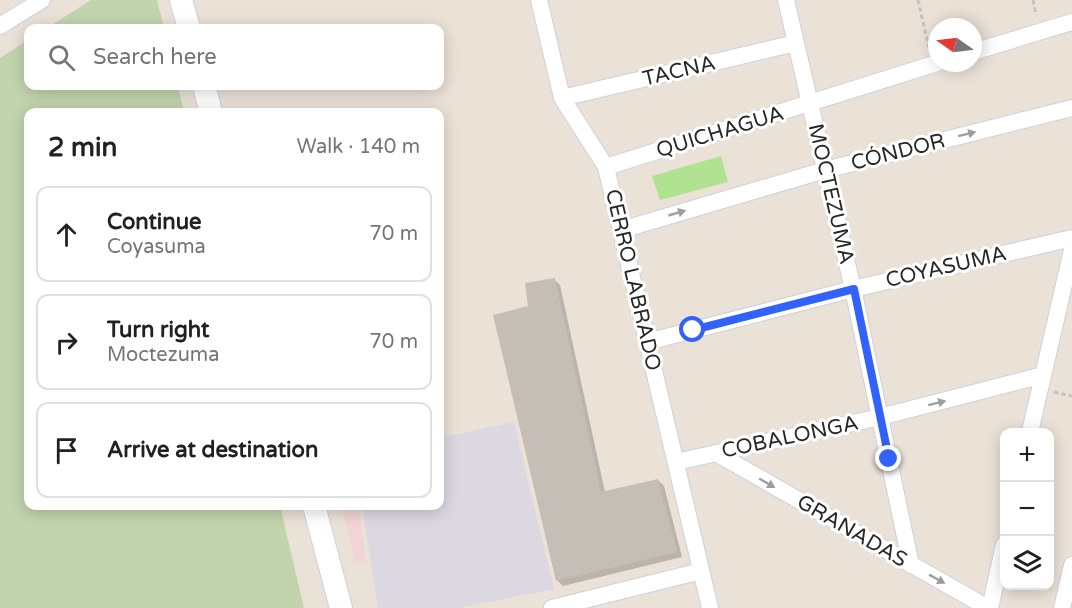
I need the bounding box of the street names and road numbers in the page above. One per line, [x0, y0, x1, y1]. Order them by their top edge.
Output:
street label: TACNA [640, 50, 718, 92]
street label: QUICHAGUA [653, 101, 787, 163]
street label: MOCTEZUMA [803, 121, 859, 267]
street label: CÓNDOR [848, 128, 948, 176]
street label: CERRO LABRADO [600, 187, 666, 373]
street label: COYASUMA [883, 241, 1009, 293]
street label: COBALONGA [719, 410, 861, 464]
street label: GRANADAS [792, 489, 912, 573]

